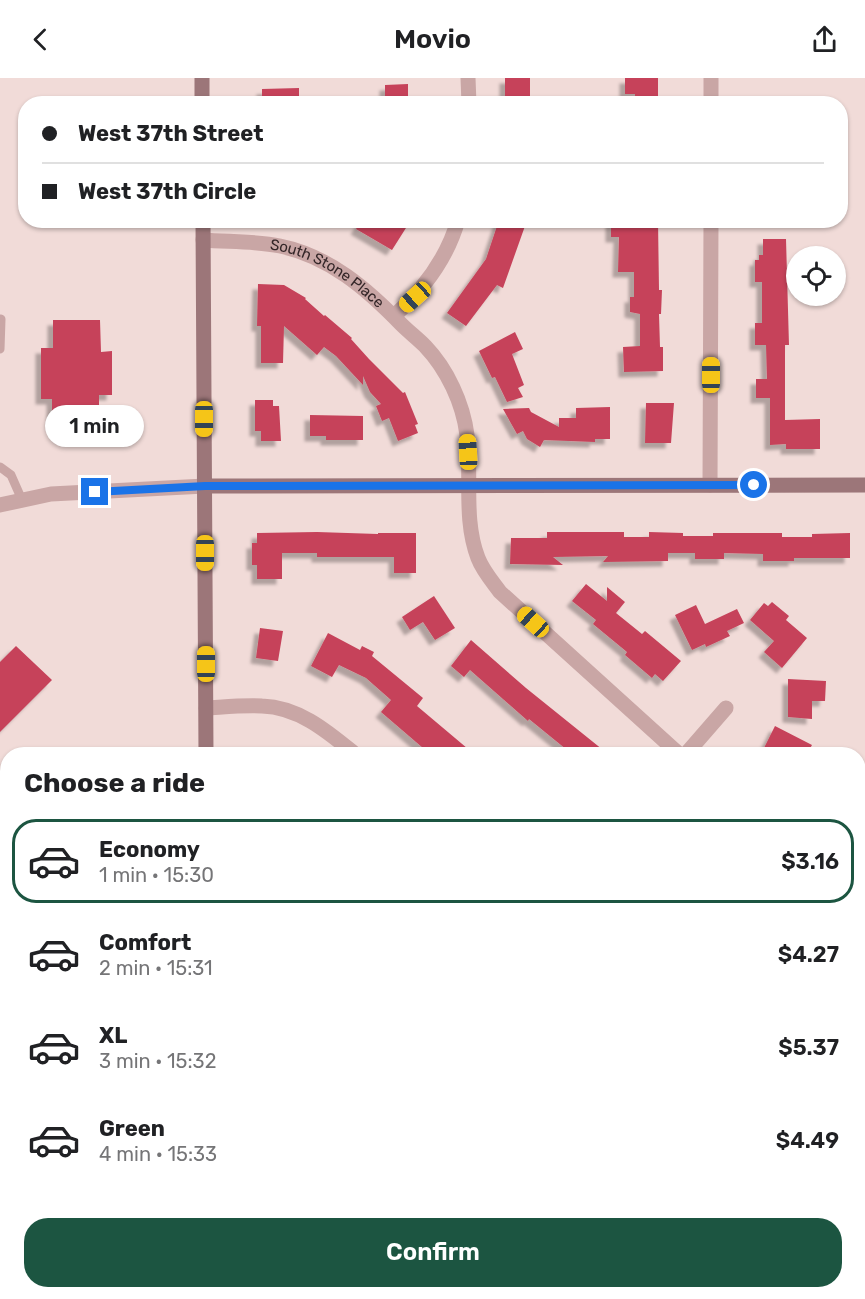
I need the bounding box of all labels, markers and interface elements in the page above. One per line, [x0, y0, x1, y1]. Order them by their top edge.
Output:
icon: back [24, 23, 57, 56]
text: Movio [394, 23, 471, 55]
icon: share [808, 23, 841, 56]
text: West 37th Street [78, 120, 264, 147]
text: West 37th Circle [78, 178, 256, 205]
street label: South Stone Place [269, 235, 388, 312]
map controls [786, 246, 846, 306]
button: locate [786, 246, 846, 306]
car [396, 278, 434, 316]
car [702, 357, 720, 393]
car [195, 401, 213, 437]
callout: 1 min [46, 405, 144, 447]
text: 1 min [69, 414, 120, 438]
car [458, 434, 478, 470]
route start [740, 471, 767, 498]
route end [81, 478, 108, 505]
car [196, 535, 214, 571]
car [514, 603, 552, 641]
car [197, 646, 215, 682]
text: Choose a ride [24, 767, 205, 799]
icon: car [27, 834, 81, 888]
text: Economy [99, 836, 200, 863]
text: $3.16 [781, 848, 839, 875]
text: 1 min · 15:30 [99, 863, 214, 887]
icon: car [27, 927, 81, 981]
text: Comfort [99, 929, 191, 956]
text: $4.27 [778, 941, 839, 968]
text: 2 min · 15:31 [99, 956, 213, 980]
icon: car [27, 1020, 81, 1074]
text: XL [99, 1022, 127, 1049]
text: $5.37 [778, 1034, 839, 1061]
text: 3 min · 15:32 [99, 1049, 216, 1073]
icon: car [27, 1113, 81, 1167]
text: Green [99, 1115, 165, 1142]
text: $4.49 [776, 1127, 839, 1154]
text: 4 min · 15:33 [99, 1142, 217, 1166]
button: Confirm [24, 1218, 842, 1287]

